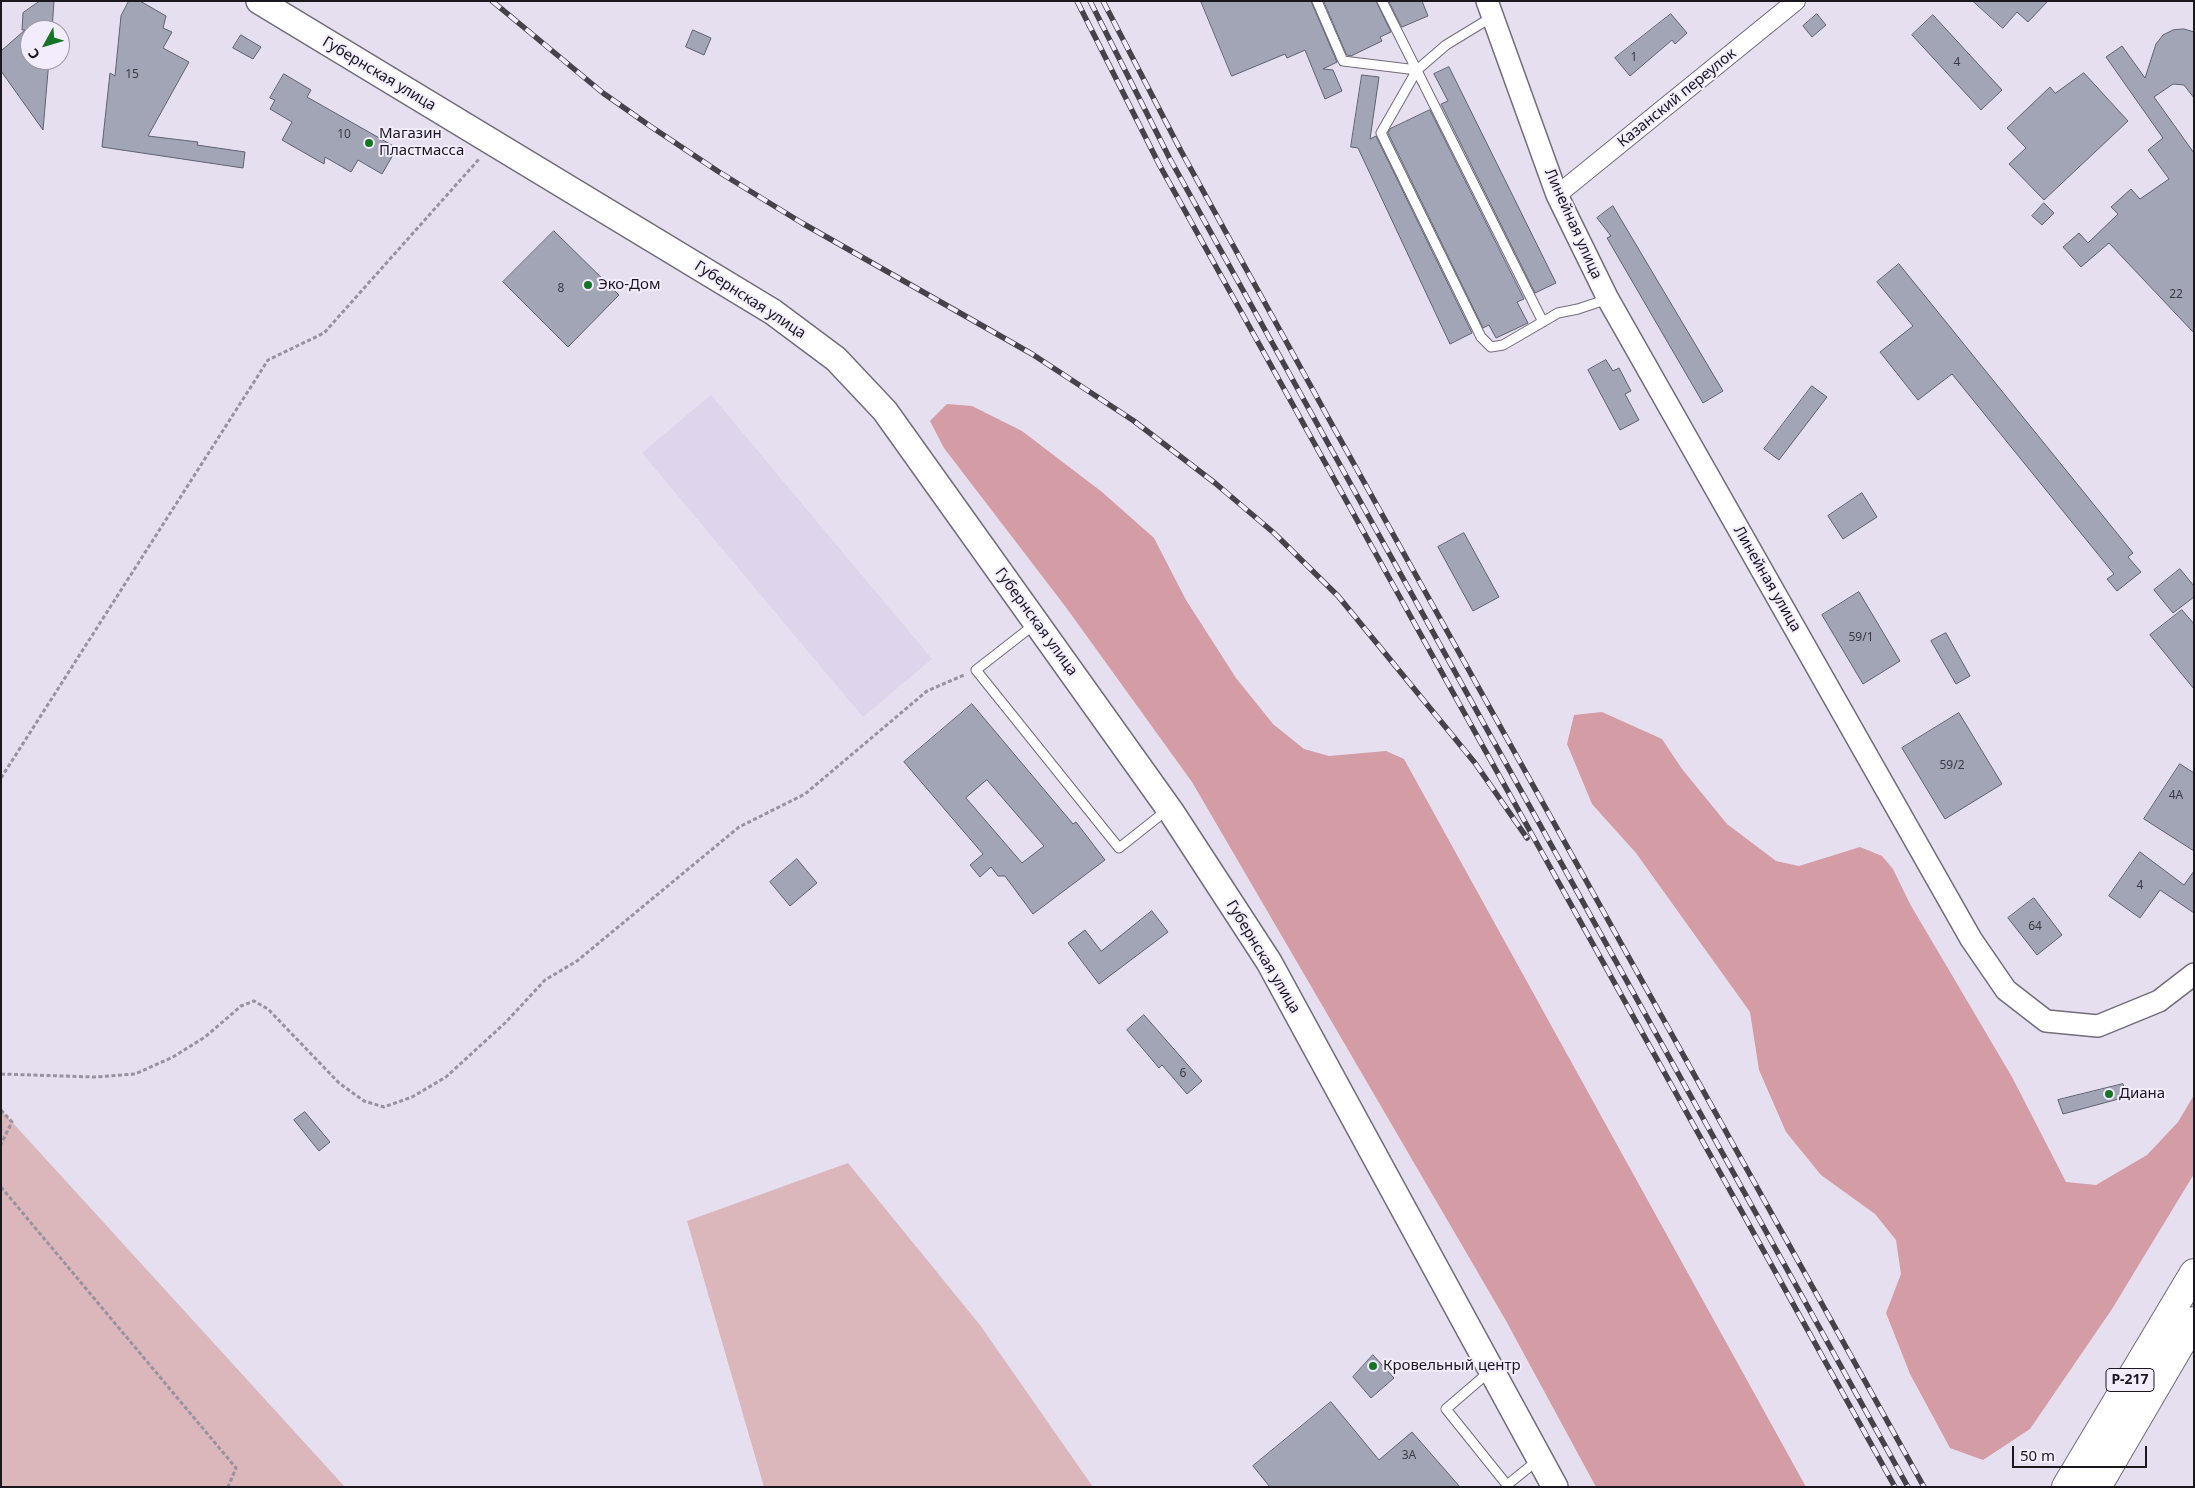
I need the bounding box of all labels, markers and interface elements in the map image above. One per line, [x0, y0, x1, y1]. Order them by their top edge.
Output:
north arrow [20, 20, 70, 70]
street label: Губернская улица [319, 33, 439, 115]
text: С [24, 45, 44, 64]
street label: Казанский переулок [1614, 45, 1740, 151]
house number: 1 [1631, 51, 1637, 65]
house number: 4 [1954, 56, 1960, 70]
house number: 15 [125, 68, 139, 82]
place label: Магазин Пластмасса [379, 125, 464, 160]
house number: 10 [337, 128, 351, 142]
marker: Магазин Пластмасса [363, 137, 375, 149]
street label: Линейная улица [1541, 166, 1605, 282]
street label: Губернская улица [691, 257, 809, 343]
place label: Эко-Дом [598, 276, 660, 294]
marker: Эко-Дом [582, 279, 594, 291]
house number: 8 [558, 282, 564, 296]
house number: 22 [2169, 288, 2183, 302]
street label: Линейная улица [1729, 523, 1805, 635]
street label: Губернская улица [991, 565, 1081, 679]
house number: 59/1 [1848, 631, 1874, 645]
house number: 59/2 [1939, 759, 1965, 773]
house number: 4А [2169, 789, 2183, 803]
house number: 4 [2137, 879, 2143, 893]
street label: Губернская улица [1222, 897, 1304, 1017]
house number: 64 [2028, 920, 2042, 934]
house number: 6 [1180, 1067, 1186, 1081]
place label: Диана [2119, 1085, 2165, 1103]
marker: Диана [2103, 1088, 2115, 1100]
place label: Кровельный центр [1383, 1357, 1521, 1375]
marker: Кровельный центр [1367, 1360, 1379, 1372]
road number: Р-217 [2106, 1368, 2154, 1392]
scale bar [2015, 1436, 2150, 1468]
text: 50 m [2020, 1445, 2055, 1465]
house number: 3А [1402, 1449, 1416, 1463]

